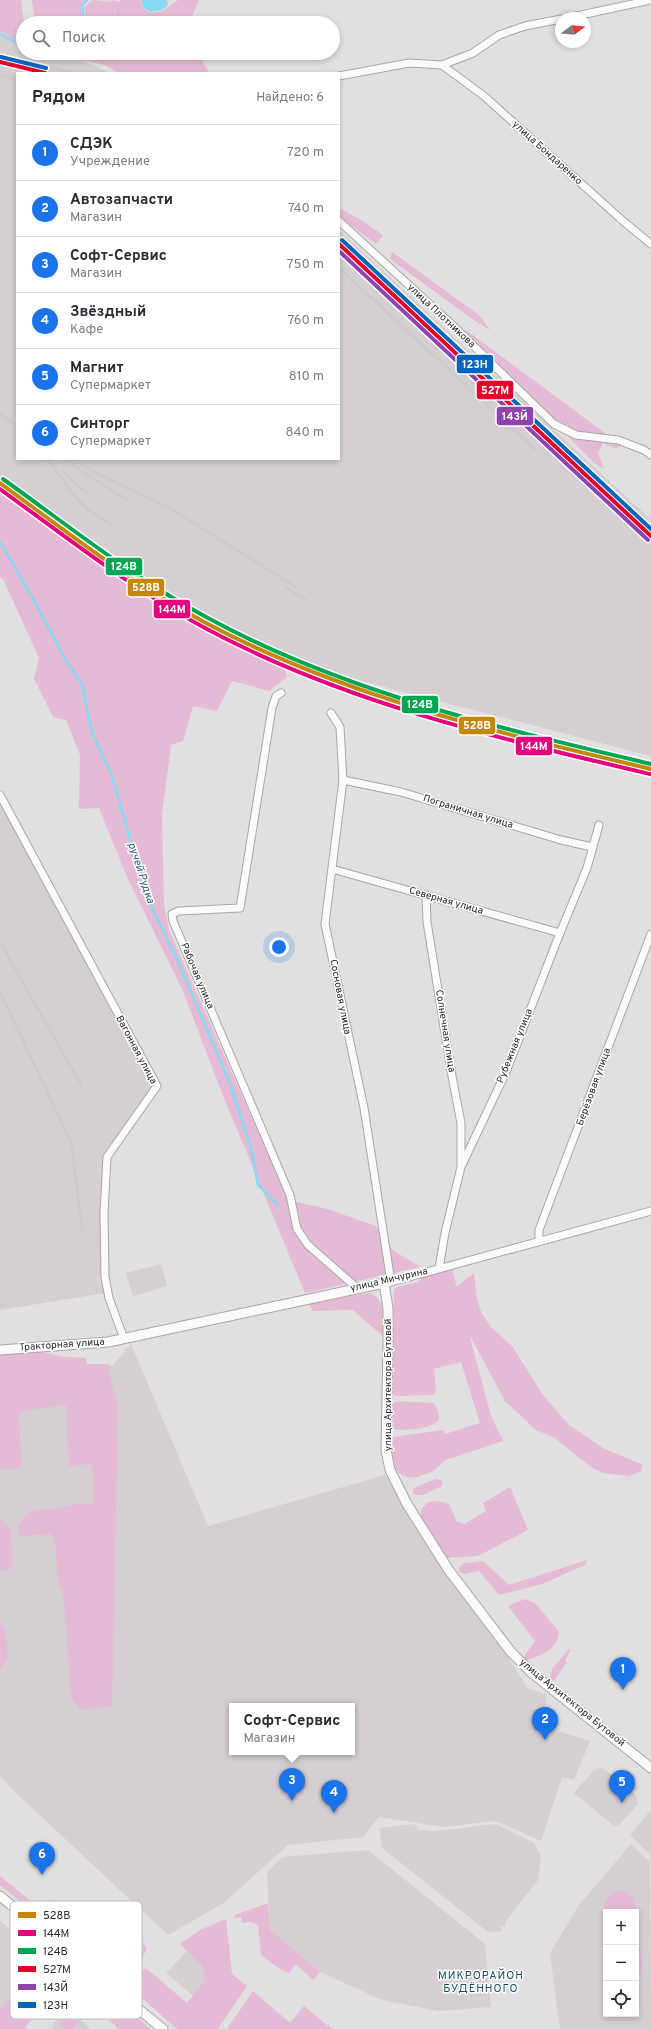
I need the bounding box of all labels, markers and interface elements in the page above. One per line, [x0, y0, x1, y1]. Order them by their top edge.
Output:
north arrow [555, 12, 591, 48]
search box [16, 16, 340, 60]
icon: search [30, 27, 52, 49]
text: Поиск [62, 29, 106, 48]
text: Рядом [32, 87, 85, 109]
text: Найдено: 6 [256, 90, 324, 106]
street label: улица Бондаренко [509, 118, 585, 188]
text: СДЭК [70, 135, 113, 154]
text: 1 [42, 145, 48, 161]
text: 720 m [287, 145, 324, 161]
text: Учреждение [70, 154, 150, 170]
text: Автозапчасти [70, 191, 173, 210]
text: 2 [41, 201, 49, 217]
text: 740 m [288, 201, 324, 217]
text: Магазин [70, 210, 122, 226]
text: Софт-Сервис [70, 247, 167, 266]
text: 3 [41, 257, 49, 273]
text: 750 m [287, 257, 324, 273]
text: Магазин [70, 266, 122, 282]
street label: улица Плотникова [404, 281, 478, 351]
text: Звёздный [70, 303, 146, 322]
text: 4 [41, 313, 49, 329]
text: 760 m [288, 313, 324, 329]
text: Кафе [70, 322, 103, 338]
line badge: 123Н [456, 354, 494, 374]
text: 123Н [462, 358, 488, 372]
text: Магнит [70, 359, 123, 378]
text: 5 [41, 369, 49, 385]
text: 810 m [289, 369, 324, 385]
text: Супермаркет [70, 378, 151, 394]
line badge: 527М [476, 380, 514, 400]
text: 527М [481, 384, 509, 398]
line badge: 143Й [496, 406, 534, 426]
text: 143Й [502, 409, 528, 424]
text: Синторг [70, 415, 130, 434]
text: 6 [41, 425, 49, 441]
text: 840 m [286, 425, 324, 441]
text: Супермаркет [70, 434, 151, 450]
line badge: 124В [105, 557, 143, 576]
text: 124В [111, 560, 137, 574]
line badge: 528В [127, 578, 165, 597]
text: 528В [132, 581, 160, 595]
line badge: 144М [153, 599, 191, 619]
text: 144М [158, 603, 186, 617]
line badge: 124В [401, 695, 439, 714]
text: 124В [407, 698, 433, 712]
line badge: 528В [458, 716, 496, 735]
text: 528В [463, 719, 491, 733]
line badge: 144М [515, 736, 553, 756]
text: 144М [520, 740, 548, 754]
street label: Пограничная улица [421, 792, 515, 832]
water label: ручей Рудка [125, 841, 158, 906]
street label: Северная улица [407, 884, 485, 918]
your location [269, 937, 289, 957]
street label: Рабочая улица [177, 941, 217, 1011]
street label: Сосновая улица [326, 958, 354, 1036]
street label: Солнечная улица [432, 989, 458, 1073]
street label: Рубежная улица [494, 1007, 536, 1085]
street label: Вагонная улица [112, 1013, 160, 1087]
street label: Берёзовая улица [574, 1046, 614, 1128]
street label: улица Мичурина [349, 1265, 429, 1295]
street label: улица Архитектора Бутовой [382, 1319, 395, 1451]
street label: Тракторная улица [19, 1336, 105, 1354]
street label: улица Архитектора Бутовой [516, 1656, 628, 1750]
pin: 1 [610, 1657, 636, 1690]
popup [229, 1703, 355, 1755]
pin: 2 [532, 1707, 558, 1740]
text: Софт-Сервис [244, 1712, 340, 1731]
text: Магазин [244, 1731, 295, 1747]
pin: 3 [279, 1768, 305, 1801]
pin: 5 [609, 1770, 635, 1803]
pin: 4 [321, 1780, 347, 1813]
pin: 6 [29, 1842, 55, 1875]
legend [10, 1901, 142, 2019]
text: 528В [43, 1909, 70, 1923]
map controls [603, 1909, 639, 2017]
button: + [603, 1909, 639, 1945]
text: 144М [43, 1927, 69, 1941]
text: 124В [43, 1945, 68, 1959]
button: − [603, 1945, 639, 1981]
text: 527М [43, 1963, 71, 1977]
district label: МИКРОРАЙОН БУДЁННОГО [438, 1968, 524, 1996]
text: 143Й [43, 1980, 68, 1995]
button: locate [603, 1981, 639, 2017]
text: 123Н [43, 1999, 68, 2013]

